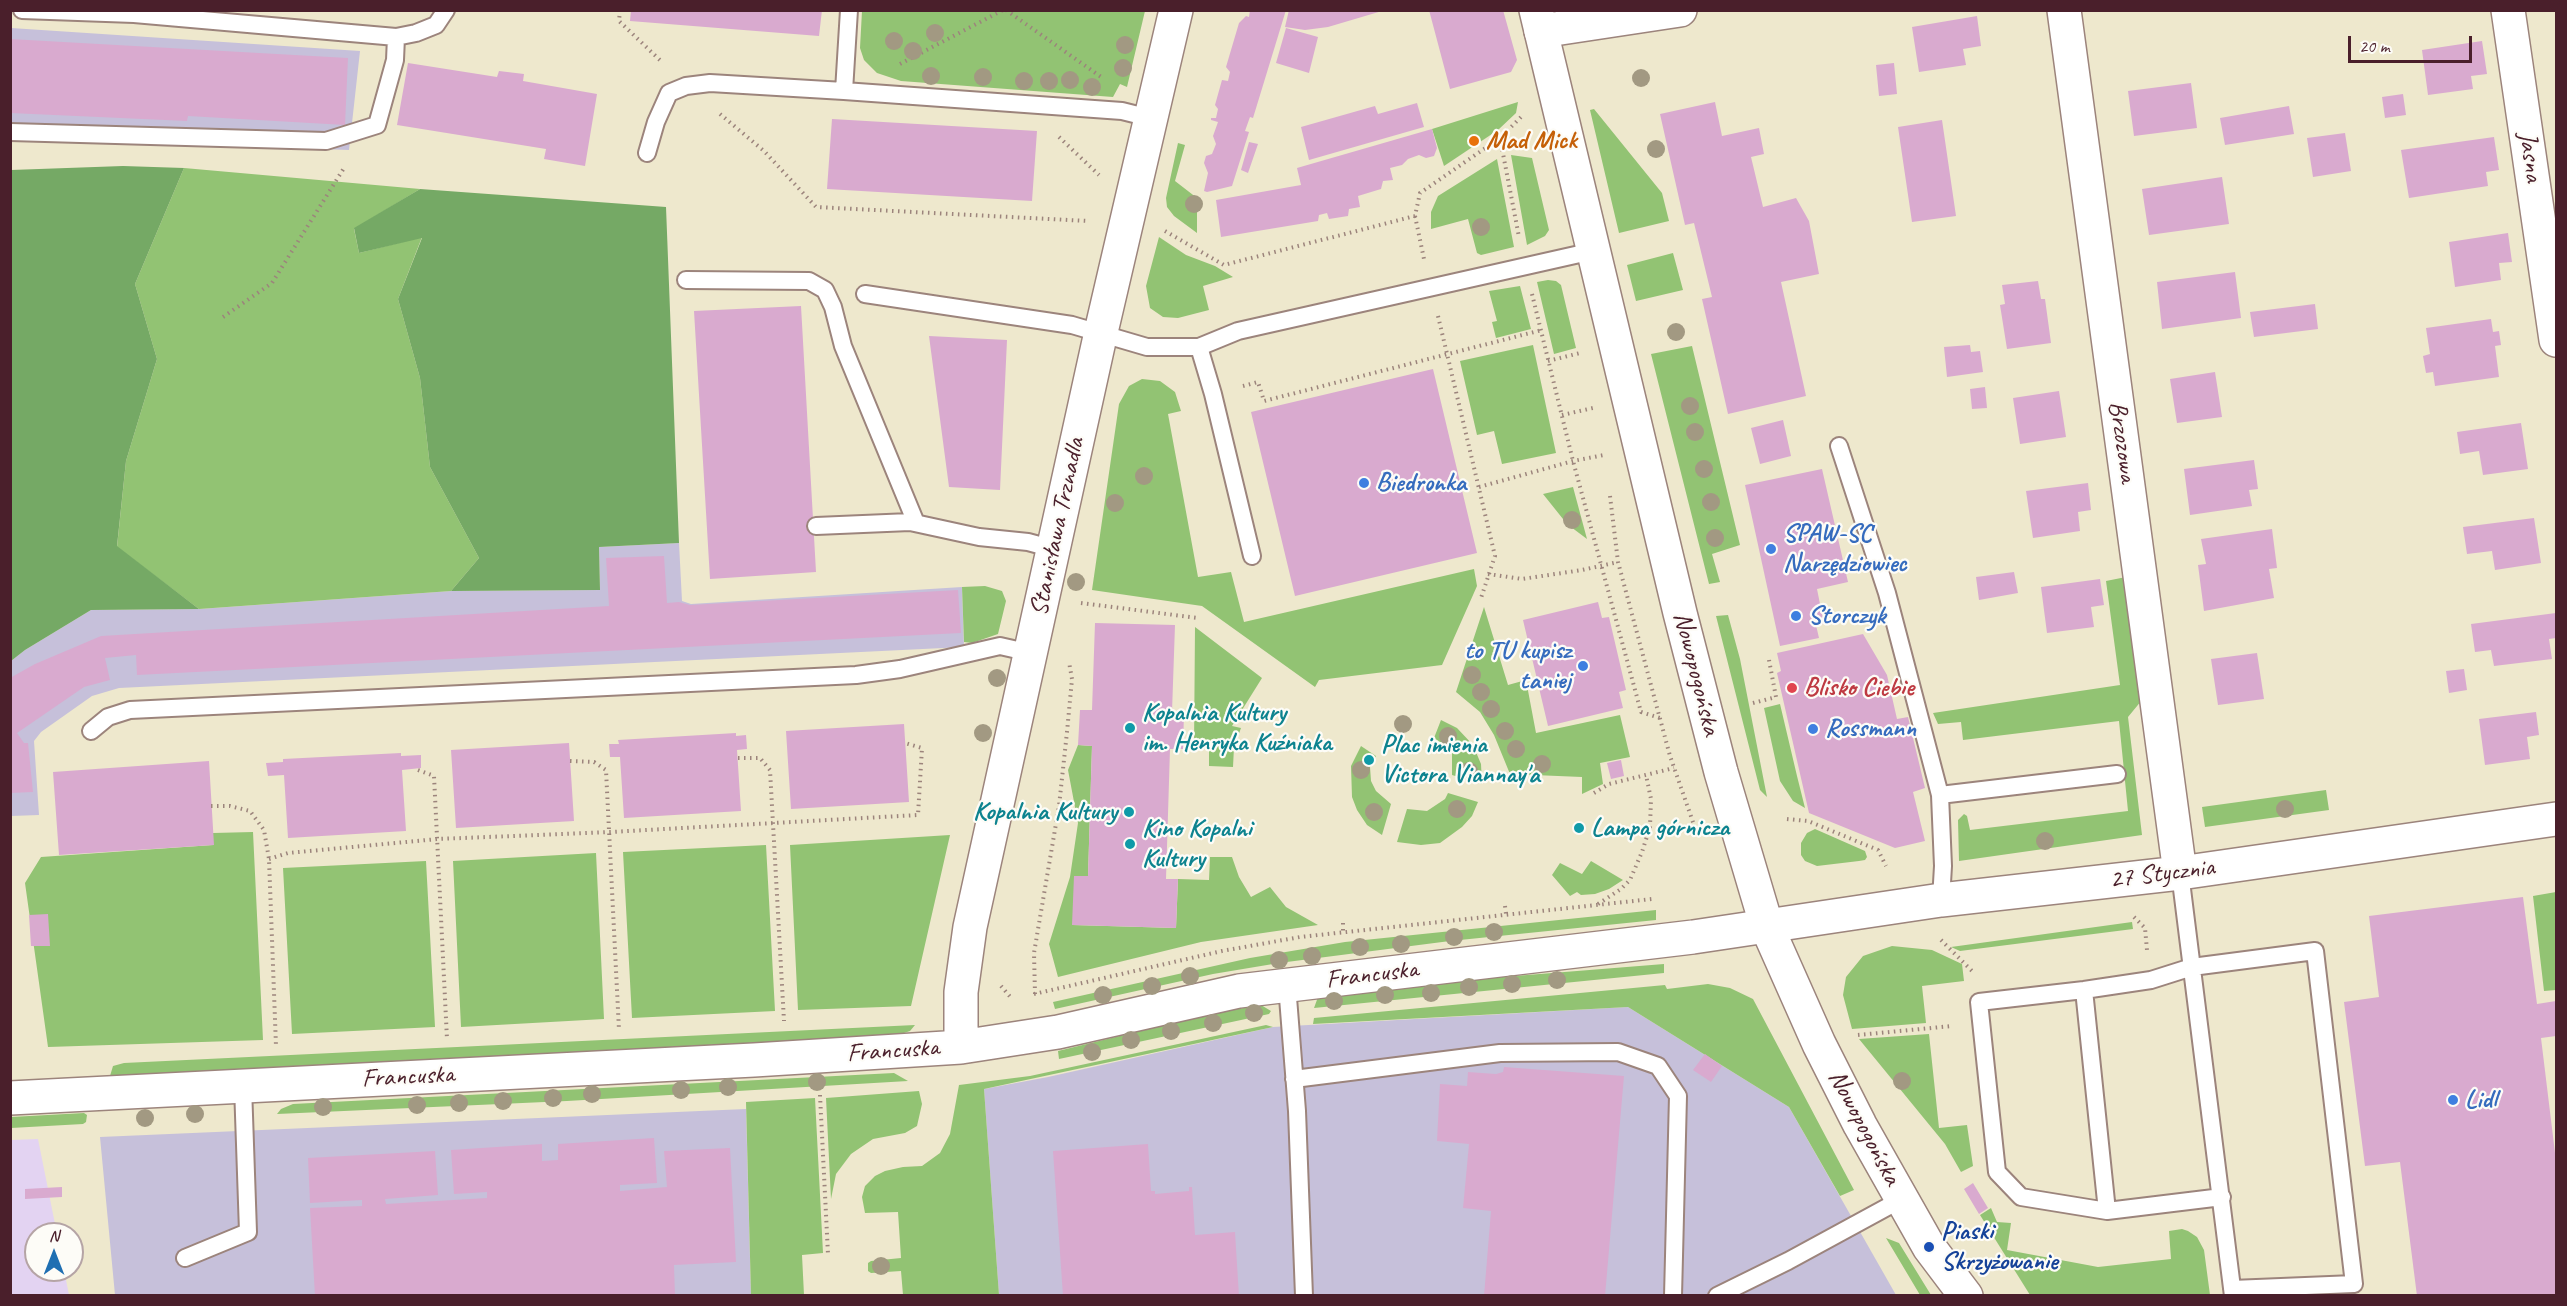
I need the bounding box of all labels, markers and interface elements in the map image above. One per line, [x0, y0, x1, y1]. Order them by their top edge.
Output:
scale bar [2351, 24, 2476, 62]
text: 20 m [2359, 35, 2390, 57]
place label: Mad Mick [1486, 125, 1577, 157]
street label: Jasna [2511, 130, 2549, 184]
marker: Mad Mick [1467, 134, 1481, 148]
street label: Brzozowa [2101, 399, 2143, 485]
street label: Stanisława Trznadla [1024, 435, 1092, 619]
place label: Biedronka [1376, 467, 1466, 499]
marker: Biedronka [1357, 476, 1371, 490]
place label: SPAW-SC Narzędziowiec [1783, 518, 1907, 580]
marker: SPAW-SC Narzędziowiec [1764, 542, 1778, 556]
place label: Storczyk [1808, 600, 1885, 632]
street label: Nowopogońska [1666, 609, 1726, 739]
marker: Storczyk [1789, 609, 1803, 623]
place label: to TU kupisz taniej [1464, 635, 1571, 696]
marker: to TU kupisz taniej [1576, 659, 1590, 673]
place label: Blisko Ciebie [1804, 672, 1914, 704]
marker: Blisko Ciebie [1785, 681, 1799, 695]
place label: Kopalnia Kultury im. Henryka Kuźniaka [1142, 697, 1332, 758]
place label: Rossmann [1825, 713, 1916, 745]
marker: Kopalnia Kultury im. Henryka Kuźniaka [1123, 721, 1137, 735]
marker: Rossmann [1806, 722, 1820, 736]
place label: Plac imienia Victora Viannay'a [1381, 729, 1540, 790]
marker: Plac imienia Victora Viannay'a [1362, 753, 1376, 767]
place label: Kopalnia Kultury [973, 796, 1117, 828]
marker: Kopalnia Kultury [1122, 805, 1136, 819]
place label: Lampa górnicza [1591, 812, 1729, 844]
place label: Kino Kopalni Kultury [1142, 813, 1252, 874]
marker: Lampa górnicza [1572, 821, 1586, 835]
marker: Kino Kopalni Kultury [1123, 837, 1137, 851]
street label: 27 Stycznia [2108, 852, 2216, 896]
street label: Francuska [1324, 954, 1420, 996]
street label: Francuska [846, 1032, 940, 1070]
street label: Francuska [361, 1059, 455, 1095]
street label: Nowopogońska [1821, 1065, 1907, 1191]
place label: Lidl [2465, 1084, 2497, 1116]
marker: Lidl [2446, 1093, 2460, 1107]
place label: Piaski Skrzyżowanie [1941, 1216, 2057, 1278]
north arrow [24, 1222, 84, 1282]
text: N [49, 1226, 59, 1246]
marker: Piaski Skrzyżowanie [1922, 1240, 1936, 1254]

